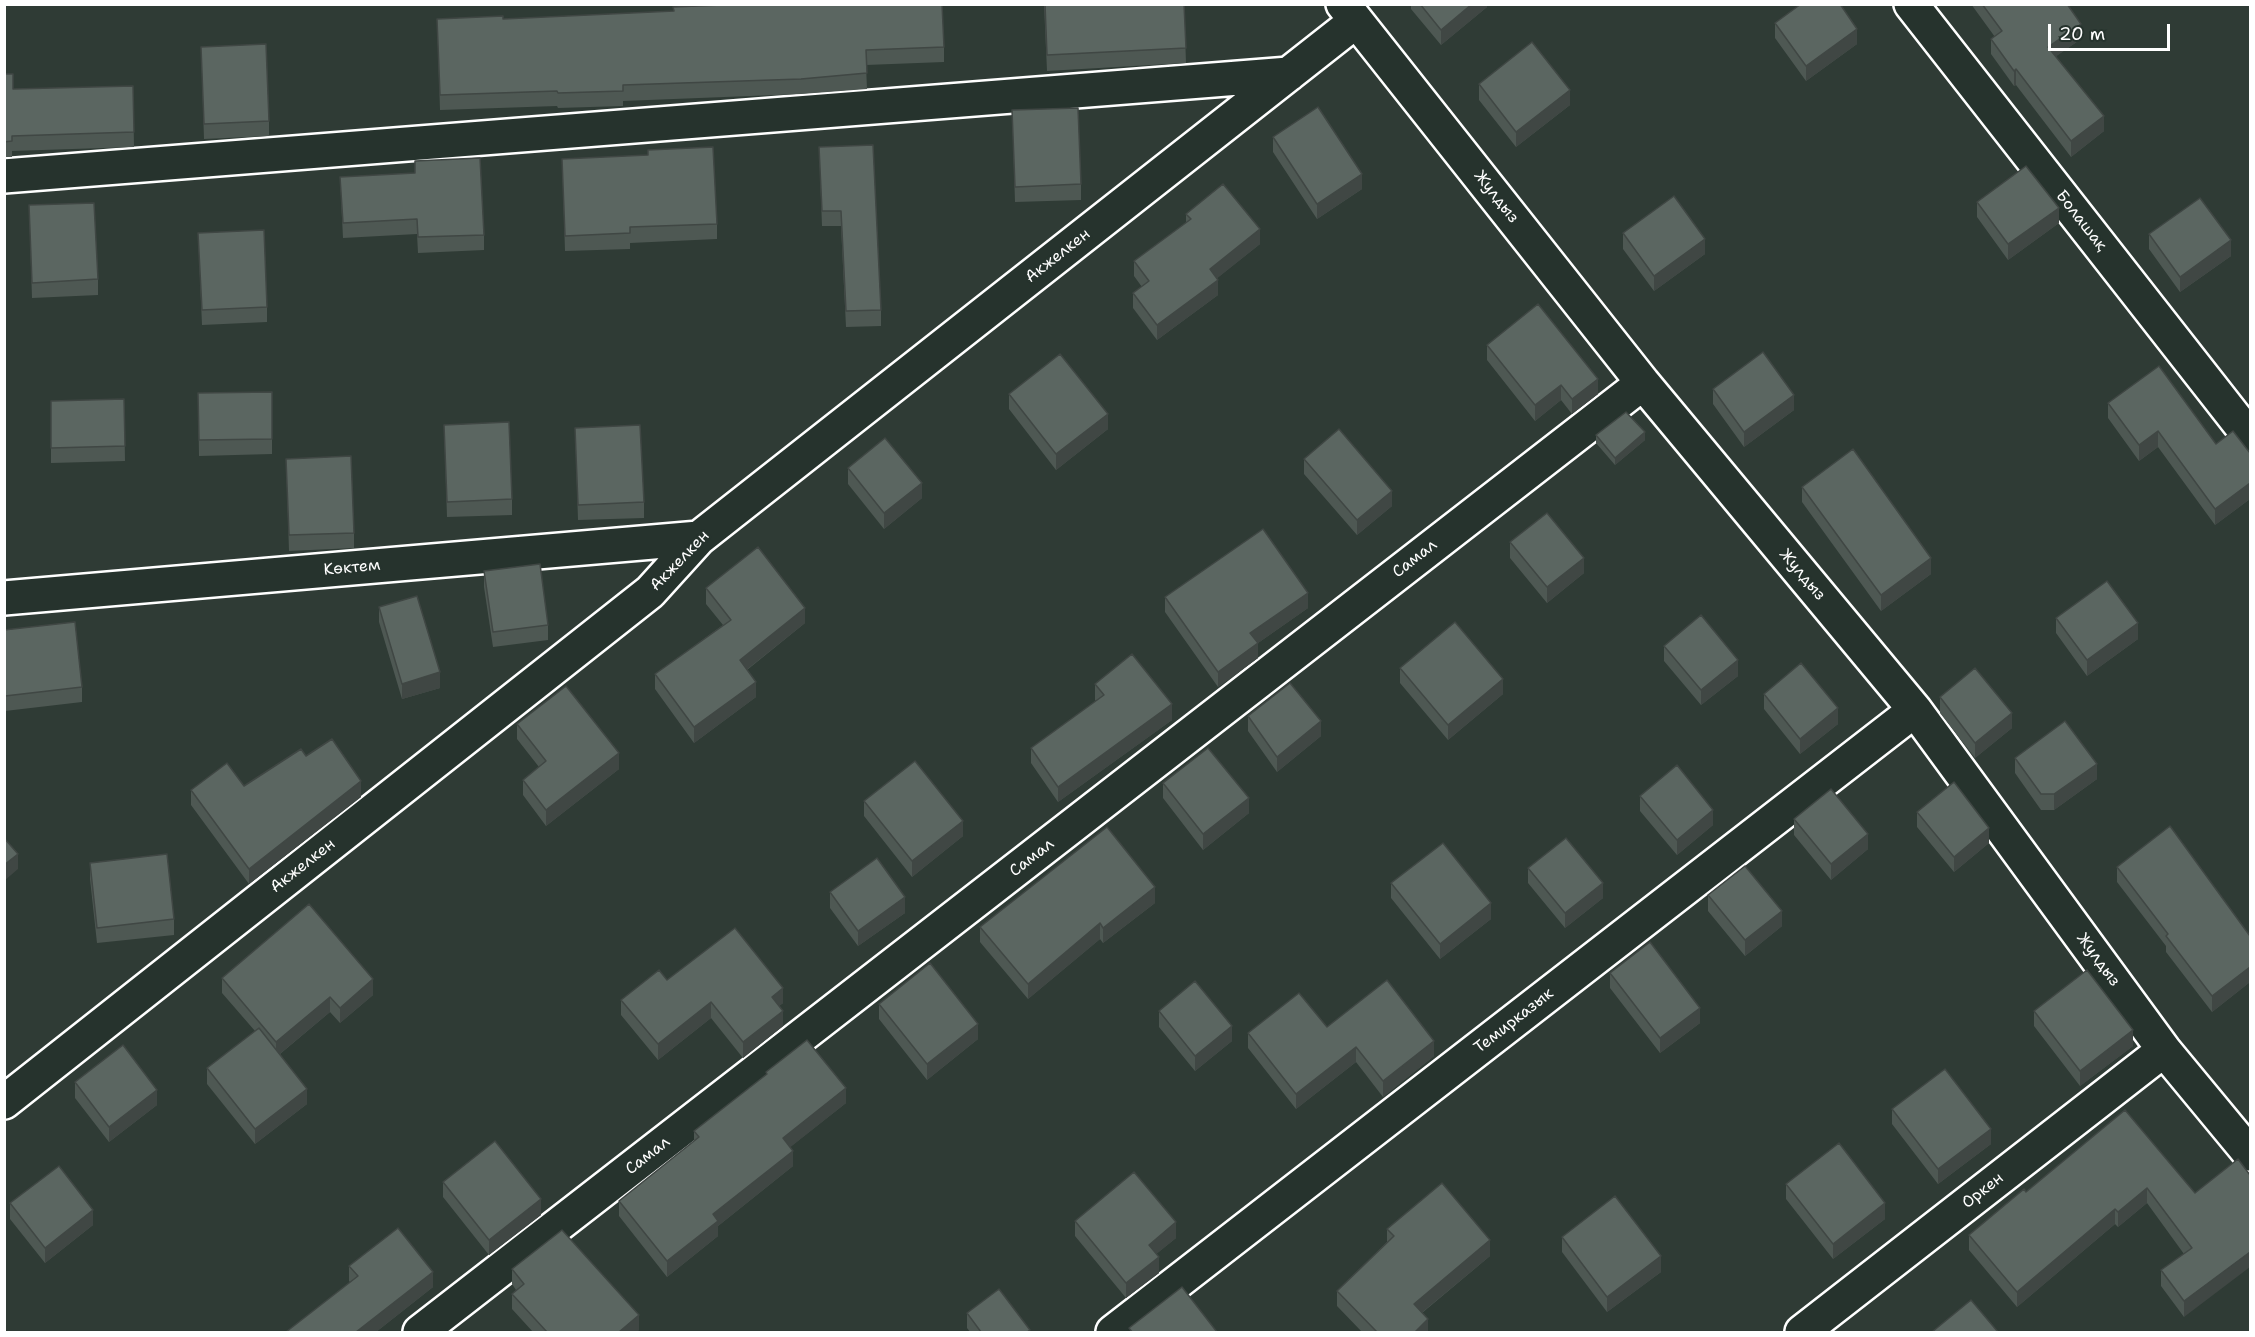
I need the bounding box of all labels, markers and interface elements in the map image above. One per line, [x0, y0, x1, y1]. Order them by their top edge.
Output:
scale bar [2051, 12, 2172, 50]
text: 20 m [2059, 22, 2105, 46]
street label: Жулдыз [1470, 167, 1522, 227]
street label: Болашақ [2051, 187, 2111, 255]
street label: Акжелкен [1022, 225, 1094, 287]
street label: Акжелкен [646, 527, 714, 595]
street label: Самал [1389, 536, 1441, 582]
street label: Жулдыз [1775, 545, 1829, 605]
street label: Көктем [323, 556, 381, 580]
street label: Акжелкен [267, 835, 339, 897]
street label: Самал [1006, 835, 1058, 881]
street label: Жулдыз [2072, 930, 2124, 990]
street label: Темирказык [1471, 984, 1557, 1058]
street label: Самал [622, 1133, 674, 1179]
street label: Оркен [1959, 1169, 2007, 1213]

